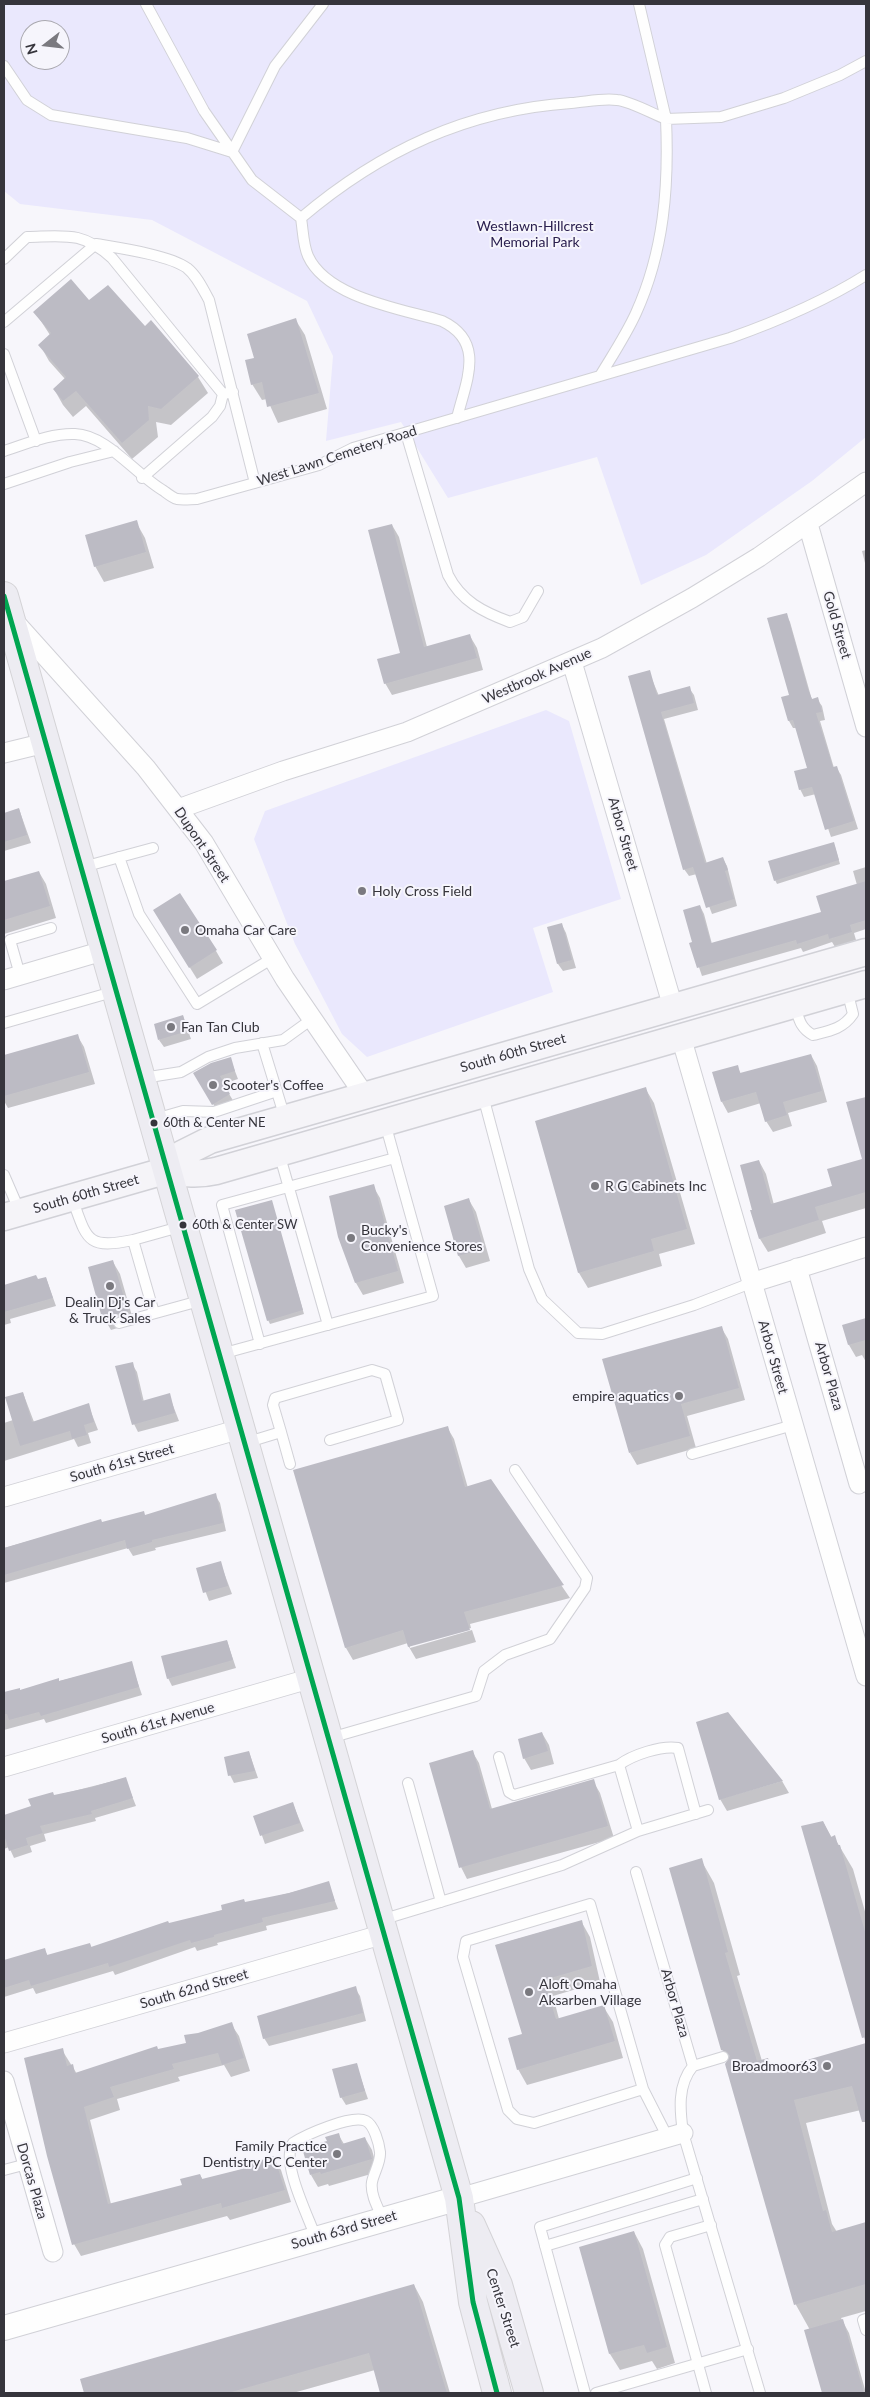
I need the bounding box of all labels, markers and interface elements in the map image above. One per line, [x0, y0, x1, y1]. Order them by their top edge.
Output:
north arrow [20, 20, 70, 70]
text: N [21, 41, 41, 57]
park label: Westlawn-Hillcrest Memorial Park [477, 218, 593, 250]
street label: West Lawn Cemetery Road [255, 422, 419, 490]
street label: Gold Street [819, 589, 855, 661]
street label: Westbrook Avenue [480, 644, 594, 708]
street label: Arbor Street [604, 795, 642, 873]
street label: Dupont Street [171, 804, 233, 886]
place label: Holy Cross Field [372, 883, 472, 899]
marker: Holy Cross Field [356, 885, 368, 897]
place label: Omaha Car Care [195, 922, 296, 938]
marker: Omaha Car Care [179, 924, 191, 936]
place label: Fan Tan Club [181, 1019, 260, 1035]
marker: Fan Tan Club [165, 1021, 177, 1033]
street label: South 60th Street [458, 1030, 568, 1076]
place label: Scooter's Coffee [223, 1077, 324, 1093]
marker: Scooter's Coffee [207, 1079, 219, 1091]
place label: 60th & Center NE [163, 1115, 265, 1131]
marker: 60th & Center NE [149, 1118, 159, 1128]
street label: South 60th Street [31, 1171, 141, 1217]
place label: R G Cabinets Inc [605, 1178, 707, 1194]
marker: R G Cabinets Inc [589, 1180, 601, 1192]
place label: 60th & Center SW [192, 1217, 298, 1233]
marker: 60th & Center SW [178, 1220, 188, 1230]
place label: Bucky's Convenience Stores [361, 1222, 483, 1254]
marker: Bucky's Convenience Stores [345, 1232, 357, 1244]
marker: Dealin Dj's Car & Truck Sales [104, 1280, 116, 1292]
place label: Dealin Dj's Car & Truck Sales [65, 1294, 155, 1326]
street label: Arbor Street [754, 1318, 792, 1396]
street label: Arbor Plaza [811, 1340, 847, 1412]
place label: empire aquatics [572, 1388, 669, 1404]
marker: empire aquatics [673, 1390, 685, 1402]
street label: South 61st Street [68, 1440, 176, 1486]
street label: South 61st Avenue [99, 1699, 217, 1747]
street label: South 62nd Street [138, 1965, 250, 2013]
street label: Arbor Plaza [657, 1967, 693, 2039]
place label: Aloft Omaha Aksarben Village [539, 1976, 641, 2008]
marker: Aloft Omaha Aksarben Village [523, 1986, 535, 1998]
place label: Broadmoor63 [732, 2058, 817, 2074]
marker: Broadmoor63 [821, 2060, 833, 2072]
place label: Family Practice Dentistry PC Center [203, 2138, 327, 2170]
street label: Dorcas Plaza [13, 2141, 51, 2221]
marker: Family Practice Dentistry PC Center [331, 2148, 343, 2160]
street label: South 63rd Street [289, 2207, 399, 2253]
street label: Center Street [482, 2266, 524, 2350]

